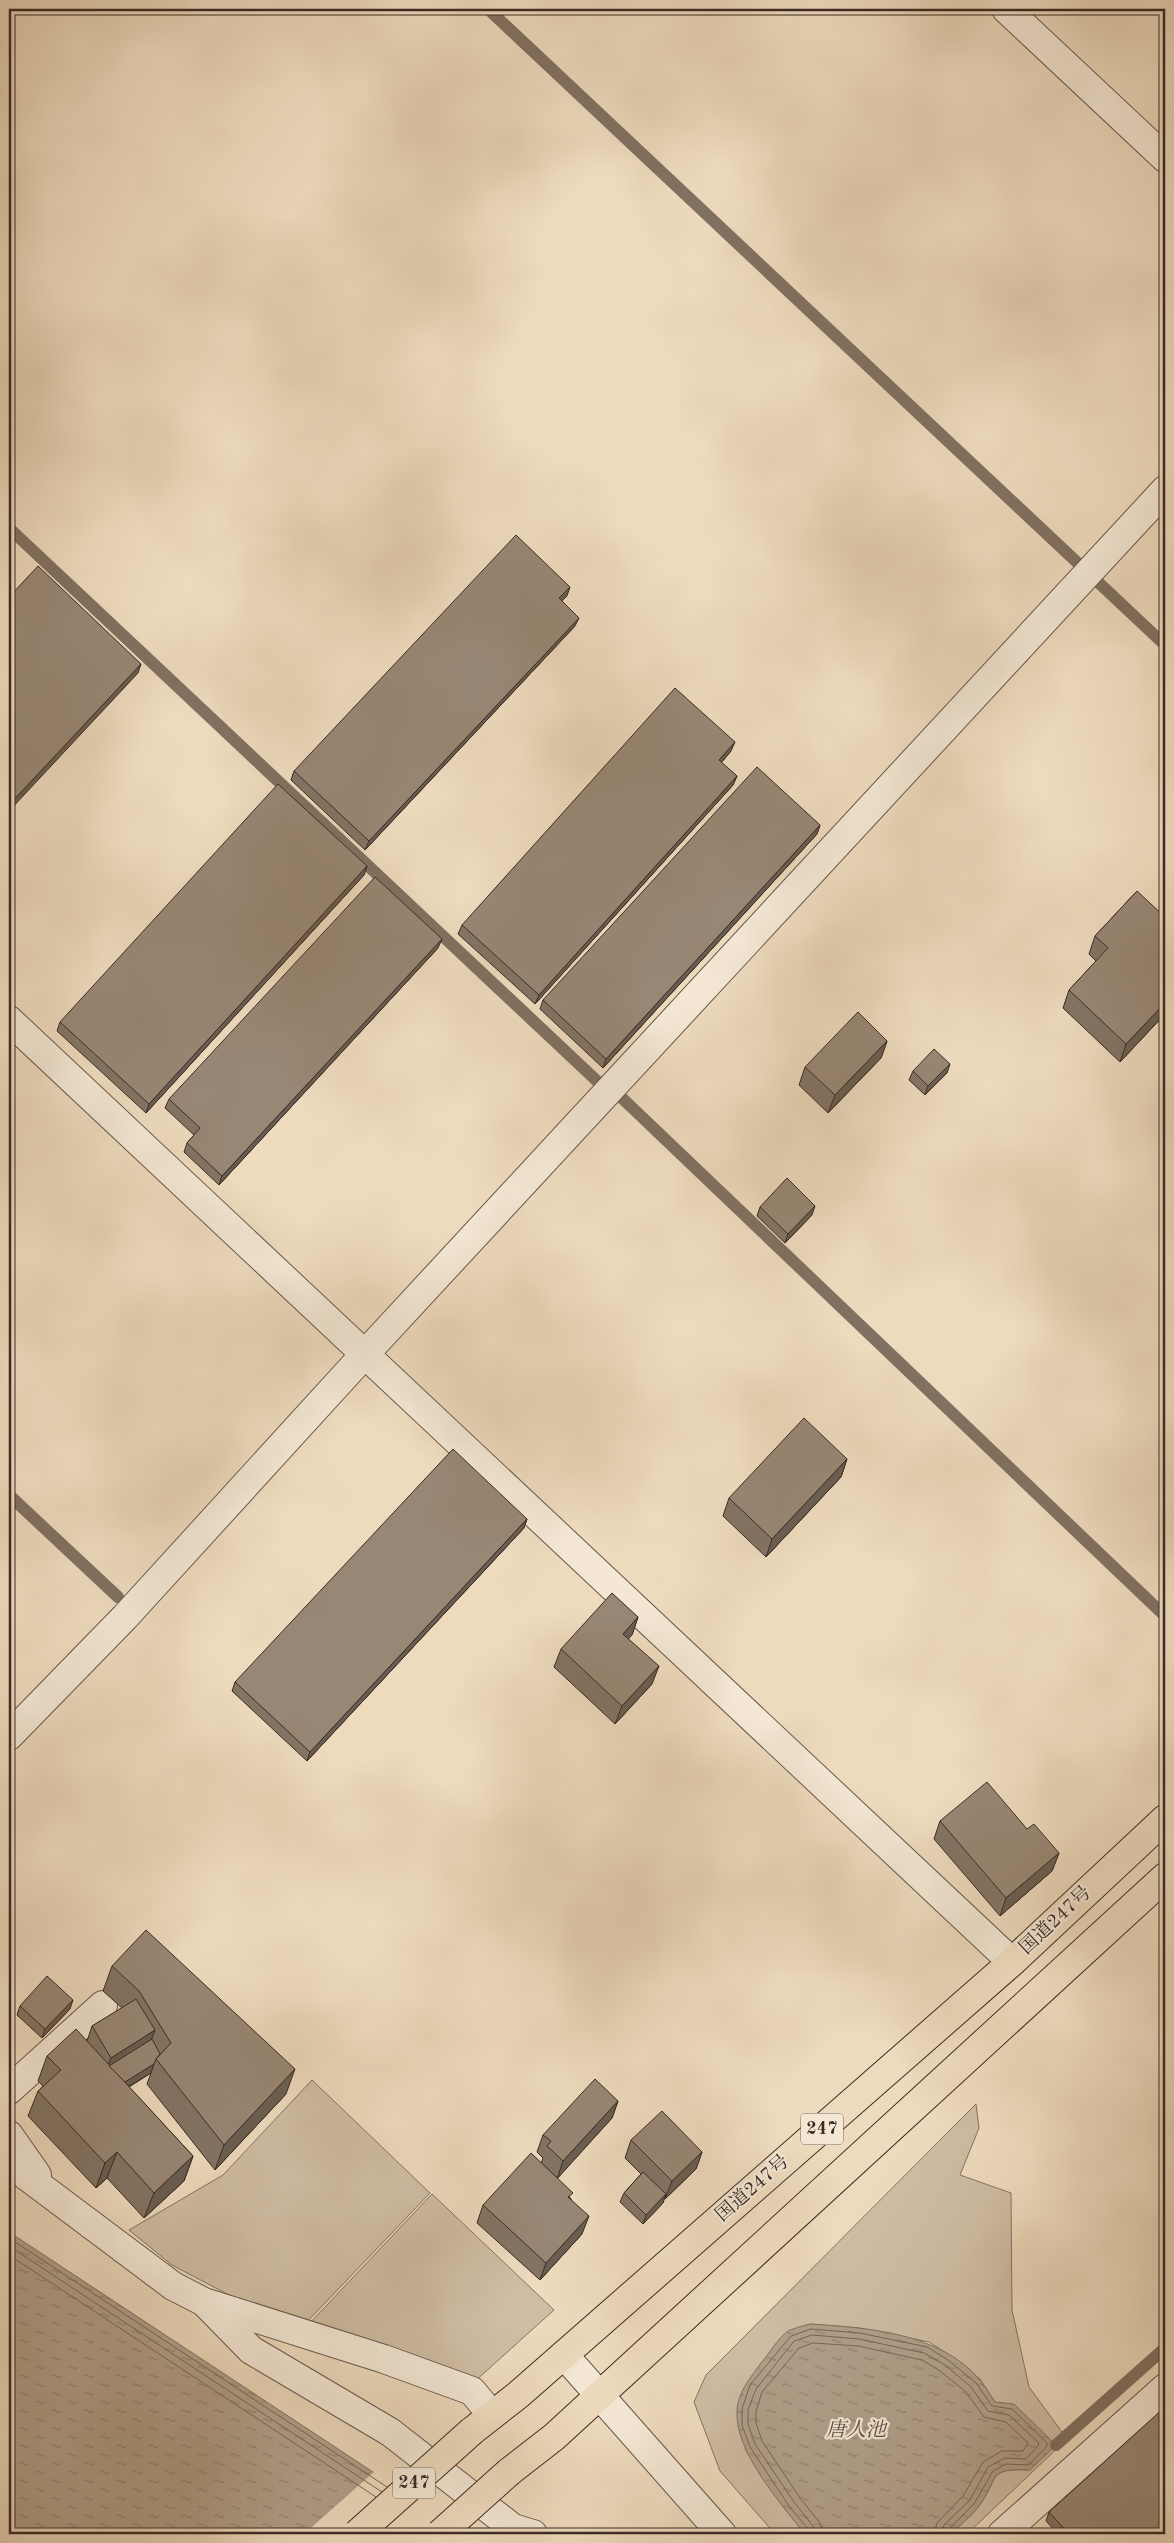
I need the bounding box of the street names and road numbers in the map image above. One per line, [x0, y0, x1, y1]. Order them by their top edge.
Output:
street label: 国道247号 [1015, 1882, 1095, 1959]
road number: 247 [801, 2114, 843, 2144]
street label: 国道247号 [711, 2151, 793, 2226]
road number: 247 [393, 2468, 435, 2498]

